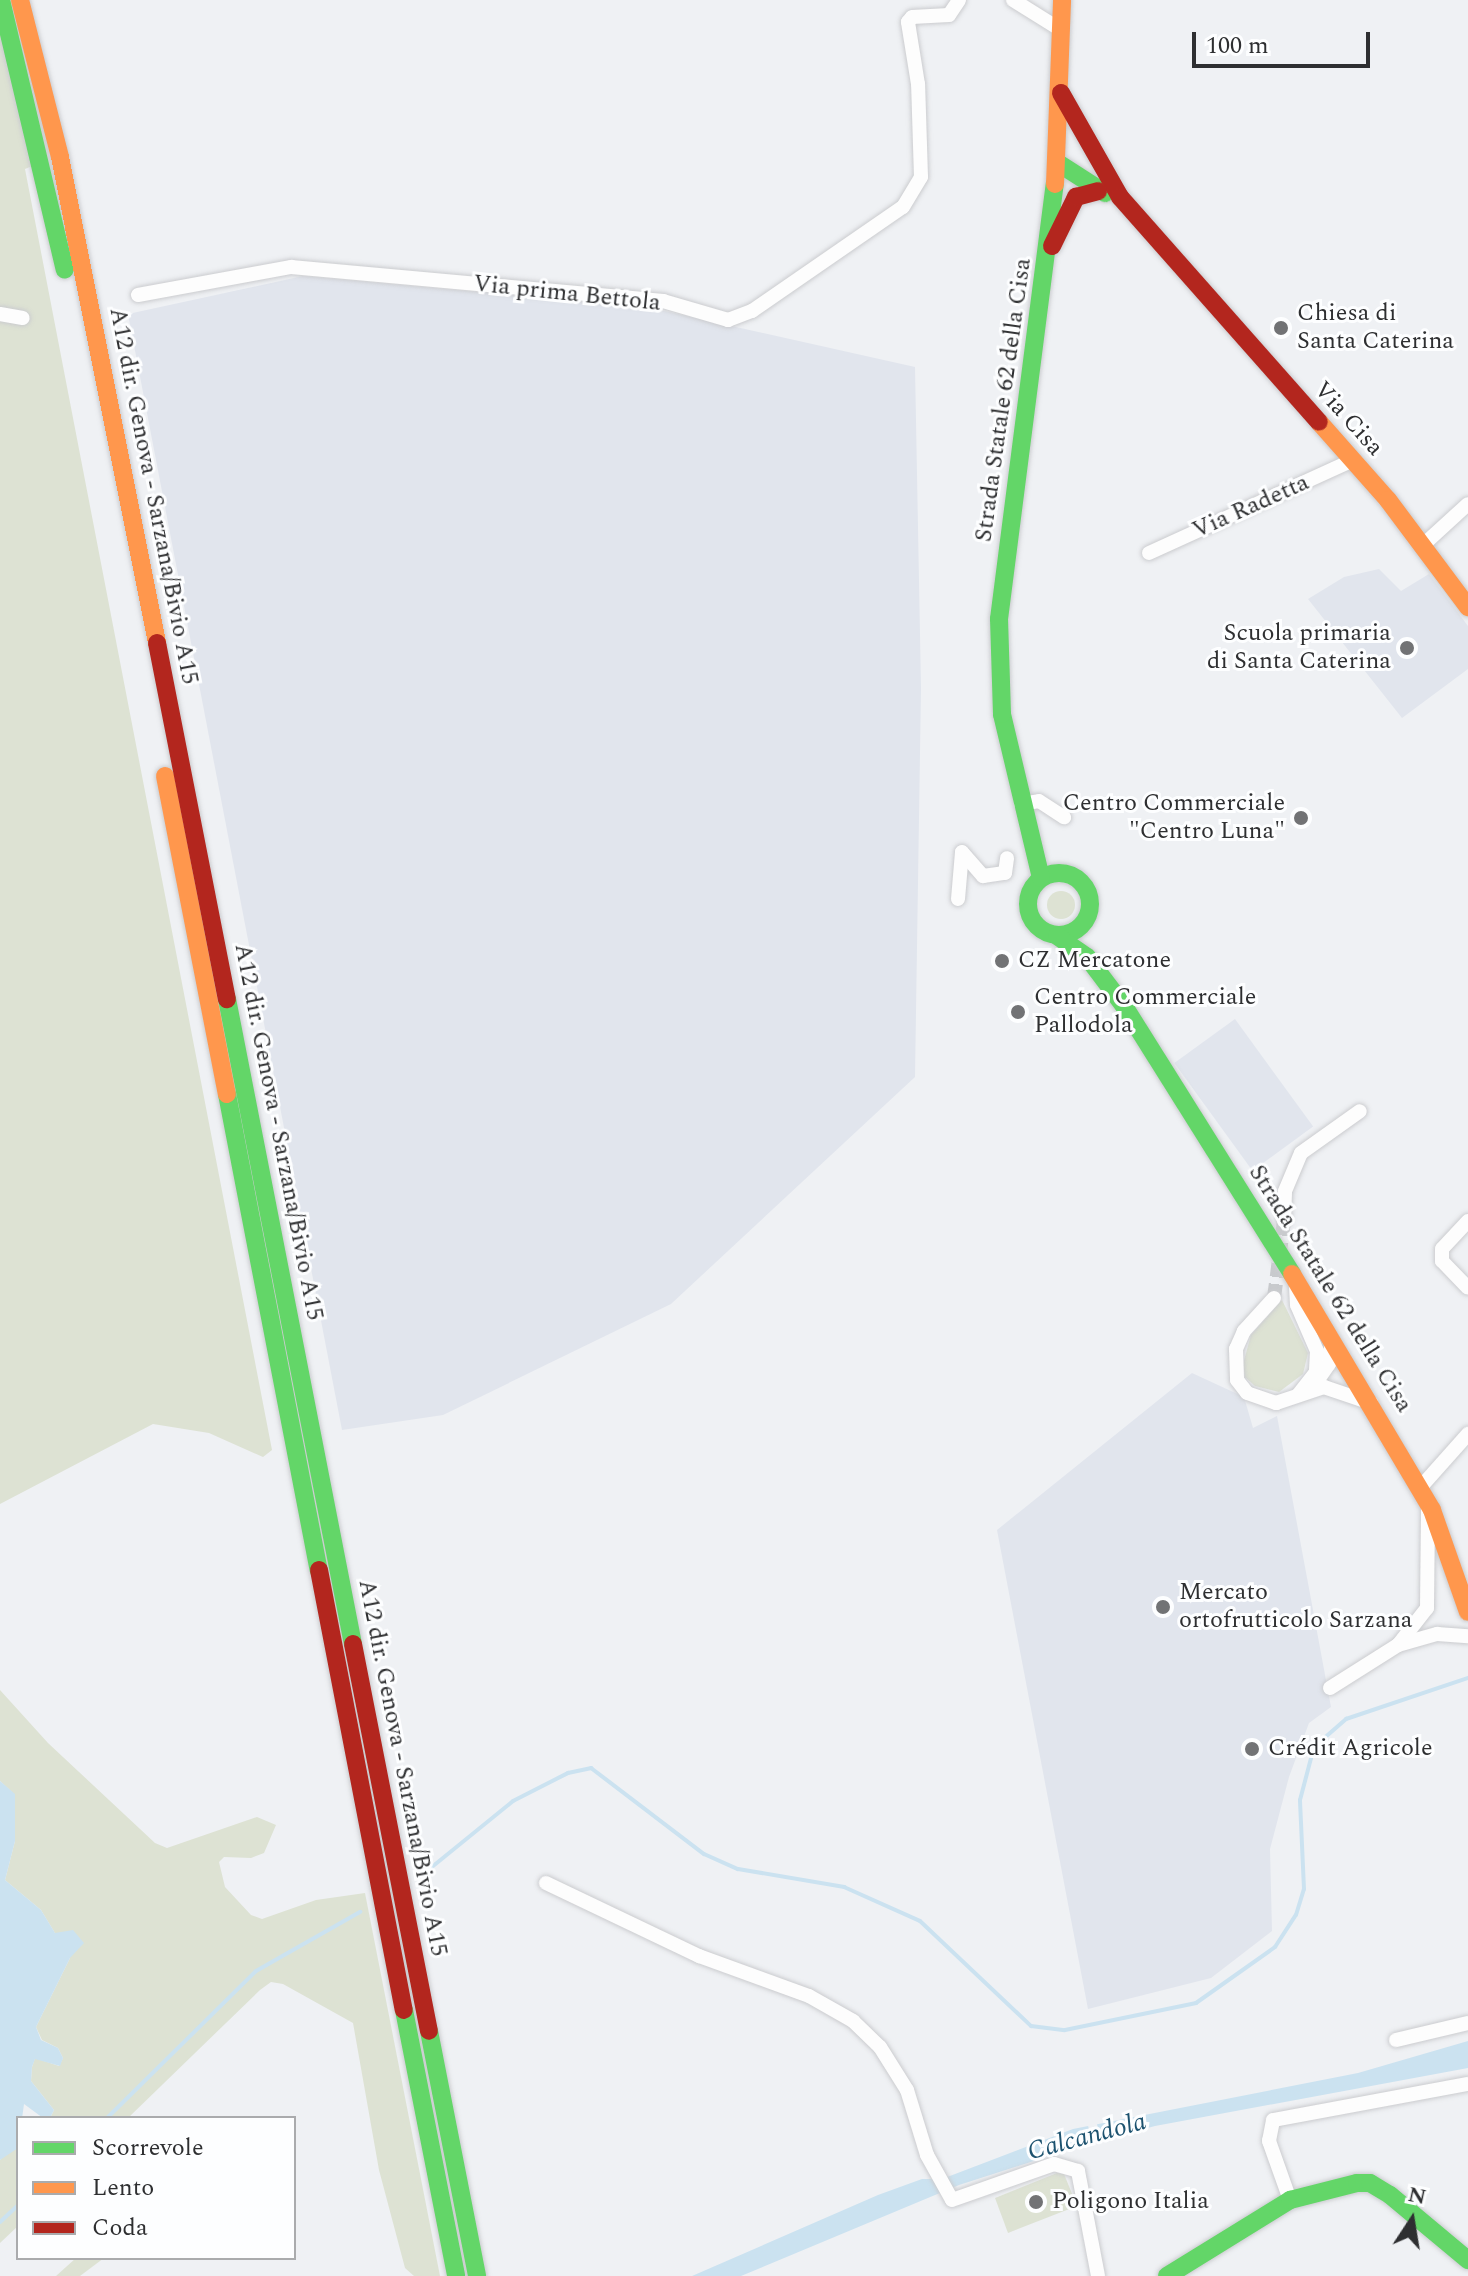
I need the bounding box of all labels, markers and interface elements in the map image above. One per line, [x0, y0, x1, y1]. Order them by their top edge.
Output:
scale bar [1196, 16, 1374, 66]
text: 100 m [1206, 28, 1269, 64]
street label: Strada Statale 62 della Cisa [970, 256, 1038, 544]
street label: Via prima Bettola [472, 270, 662, 318]
place label: Chiesa di Santa Caterina [1297, 300, 1454, 356]
street label: A12 dir. Genova - Sarzana/Bivio A15 [102, 305, 204, 687]
marker: Chiesa di Santa Caterina [1272, 319, 1290, 337]
street label: Via Cisa [1307, 376, 1389, 462]
street label: Via Radetta [1188, 469, 1314, 545]
place label: Scuola primaria di Santa Caterina [1207, 620, 1391, 676]
marker: Scuola primaria di Santa Caterina [1398, 639, 1416, 657]
place label: Centro Commerciale "Centro Luna" [1063, 790, 1285, 846]
marker: Centro Commerciale "Centro Luna" [1292, 809, 1310, 827]
street label: A12 dir. Genova - Sarzana/Bivio A15 [227, 941, 329, 1323]
place label: CZ Mercatone [1018, 947, 1171, 975]
marker: CZ Mercatone [993, 952, 1011, 970]
place label: Centro Commerciale Pallodola [1034, 984, 1256, 1040]
marker: Centro Commerciale Pallodola [1009, 1003, 1027, 1021]
street label: Strada Statale 62 della Cisa [1242, 1160, 1418, 1418]
street label: A12 dir. Genova - Sarzana/Bivio A15 [351, 1577, 453, 1959]
place label: Mercato ortofrutticolo Sarzana [1179, 1579, 1412, 1635]
marker: Mercato ortofrutticolo Sarzana [1154, 1598, 1172, 1616]
place label: Crédit Agricole [1268, 1735, 1433, 1763]
marker: Crédit Agricole [1243, 1740, 1261, 1758]
water label: Calcandola [1024, 2106, 1150, 2168]
legend [16, 2116, 296, 2260]
text: Scorrevole [92, 2130, 204, 2166]
text: Lento [92, 2170, 154, 2206]
text: N [1405, 2178, 1429, 2214]
north arrow [1372, 2180, 1452, 2260]
place label: Poligono Italia [1052, 2188, 1209, 2216]
marker: Poligono Italia [1027, 2193, 1045, 2211]
text: Coda [92, 2210, 148, 2246]

